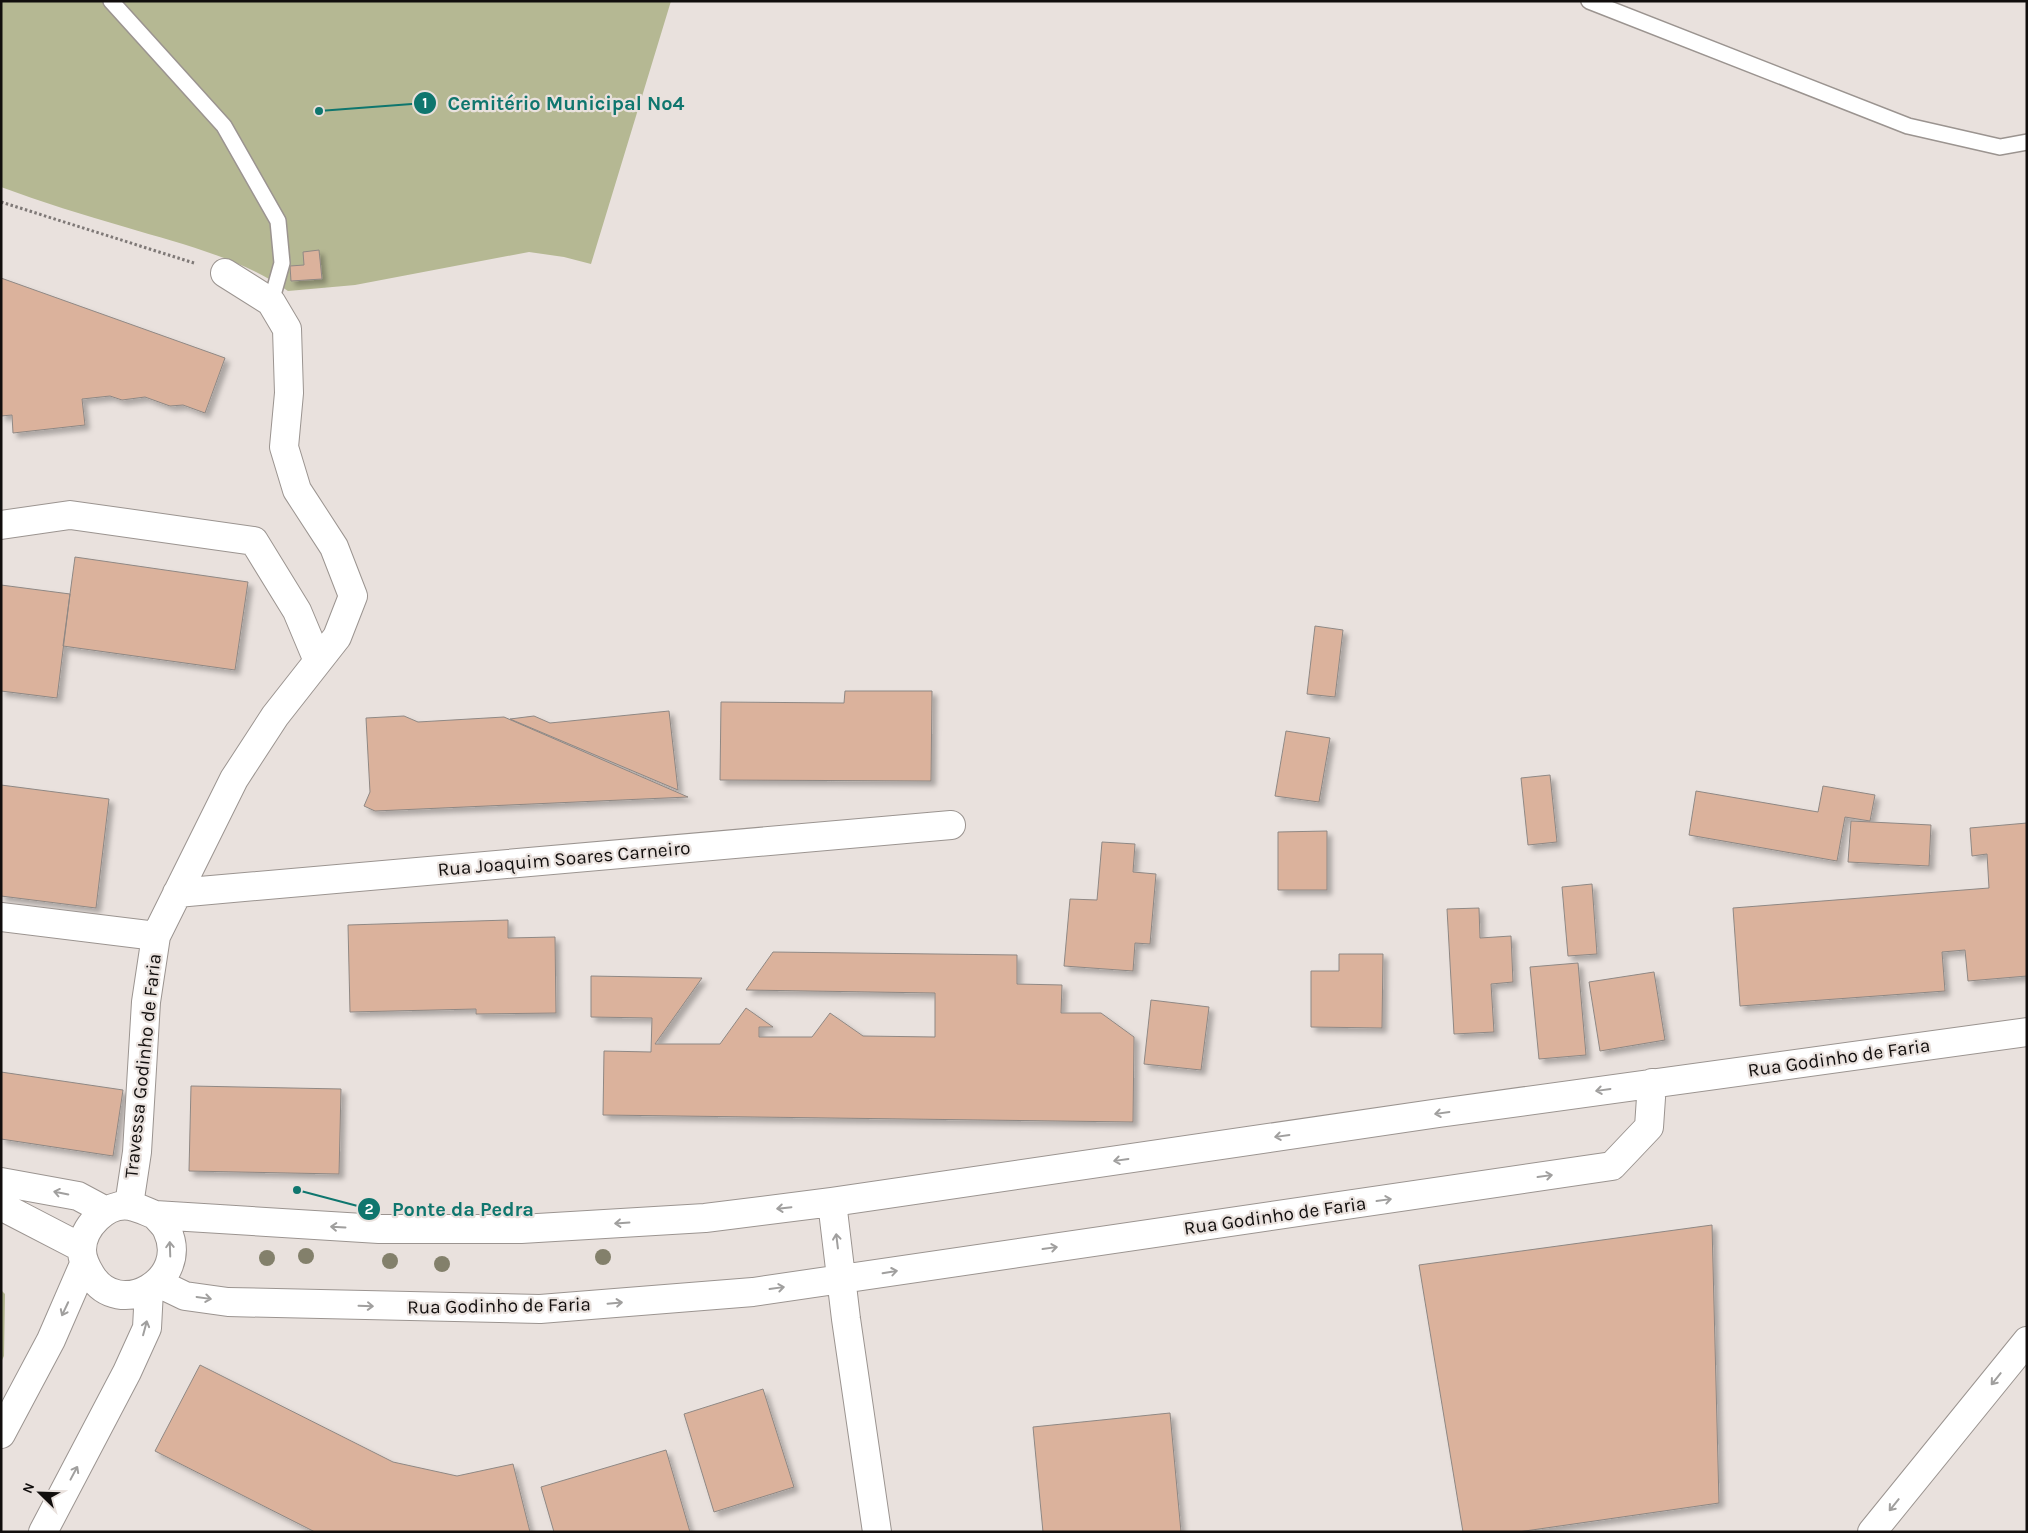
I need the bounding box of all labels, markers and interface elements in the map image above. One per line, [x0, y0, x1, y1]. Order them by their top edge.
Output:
callout: Cemitério Municipal Nº4 [413, 85, 695, 120]
text: Cemitério Municipal Nº4 [448, 92, 685, 115]
text: 1 [422, 94, 428, 112]
street label: Rua Joaquim Soares Carneiro [437, 837, 691, 881]
street label: Travessa Godinho de Faria [120, 953, 166, 1179]
street label: Rua Godinho de Faria [1746, 1034, 1932, 1082]
one-way arrow [1596, 1085, 1612, 1095]
one-way arrow [1435, 1108, 1451, 1118]
one-way arrow [1274, 1132, 1290, 1142]
one-way arrow [1113, 1155, 1129, 1165]
one-way arrow [1537, 1171, 1553, 1181]
one-way arrow [53, 1188, 69, 1198]
callout: Ponte da Pedra [357, 1192, 544, 1227]
street label: Rua Godinho de Faria [1182, 1192, 1368, 1240]
one-way arrow [1376, 1194, 1392, 1204]
text: Ponte da Pedra [392, 1198, 534, 1221]
text: 2 [364, 1200, 374, 1218]
one-way arrow [776, 1203, 792, 1213]
one-way arrow [615, 1219, 631, 1228]
one-way arrow [330, 1222, 346, 1232]
one-way arrow [832, 1233, 842, 1249]
one-way arrow [165, 1241, 175, 1257]
one-way arrow [1042, 1243, 1058, 1253]
one-way arrow [881, 1267, 897, 1277]
one-way arrow [769, 1283, 785, 1293]
street label: Rua Godinho de Faria [407, 1293, 591, 1319]
one-way arrow [195, 1294, 211, 1304]
one-way arrow [607, 1298, 623, 1308]
one-way arrow [60, 1301, 70, 1316]
one-way arrow [358, 1301, 374, 1311]
one-way arrow [141, 1320, 150, 1336]
one-way arrow [1991, 1372, 2002, 1385]
one-way arrow [70, 1466, 79, 1481]
north arrow [15, 1468, 65, 1518]
text: N [19, 1480, 38, 1496]
one-way arrow [1888, 1499, 1899, 1512]

